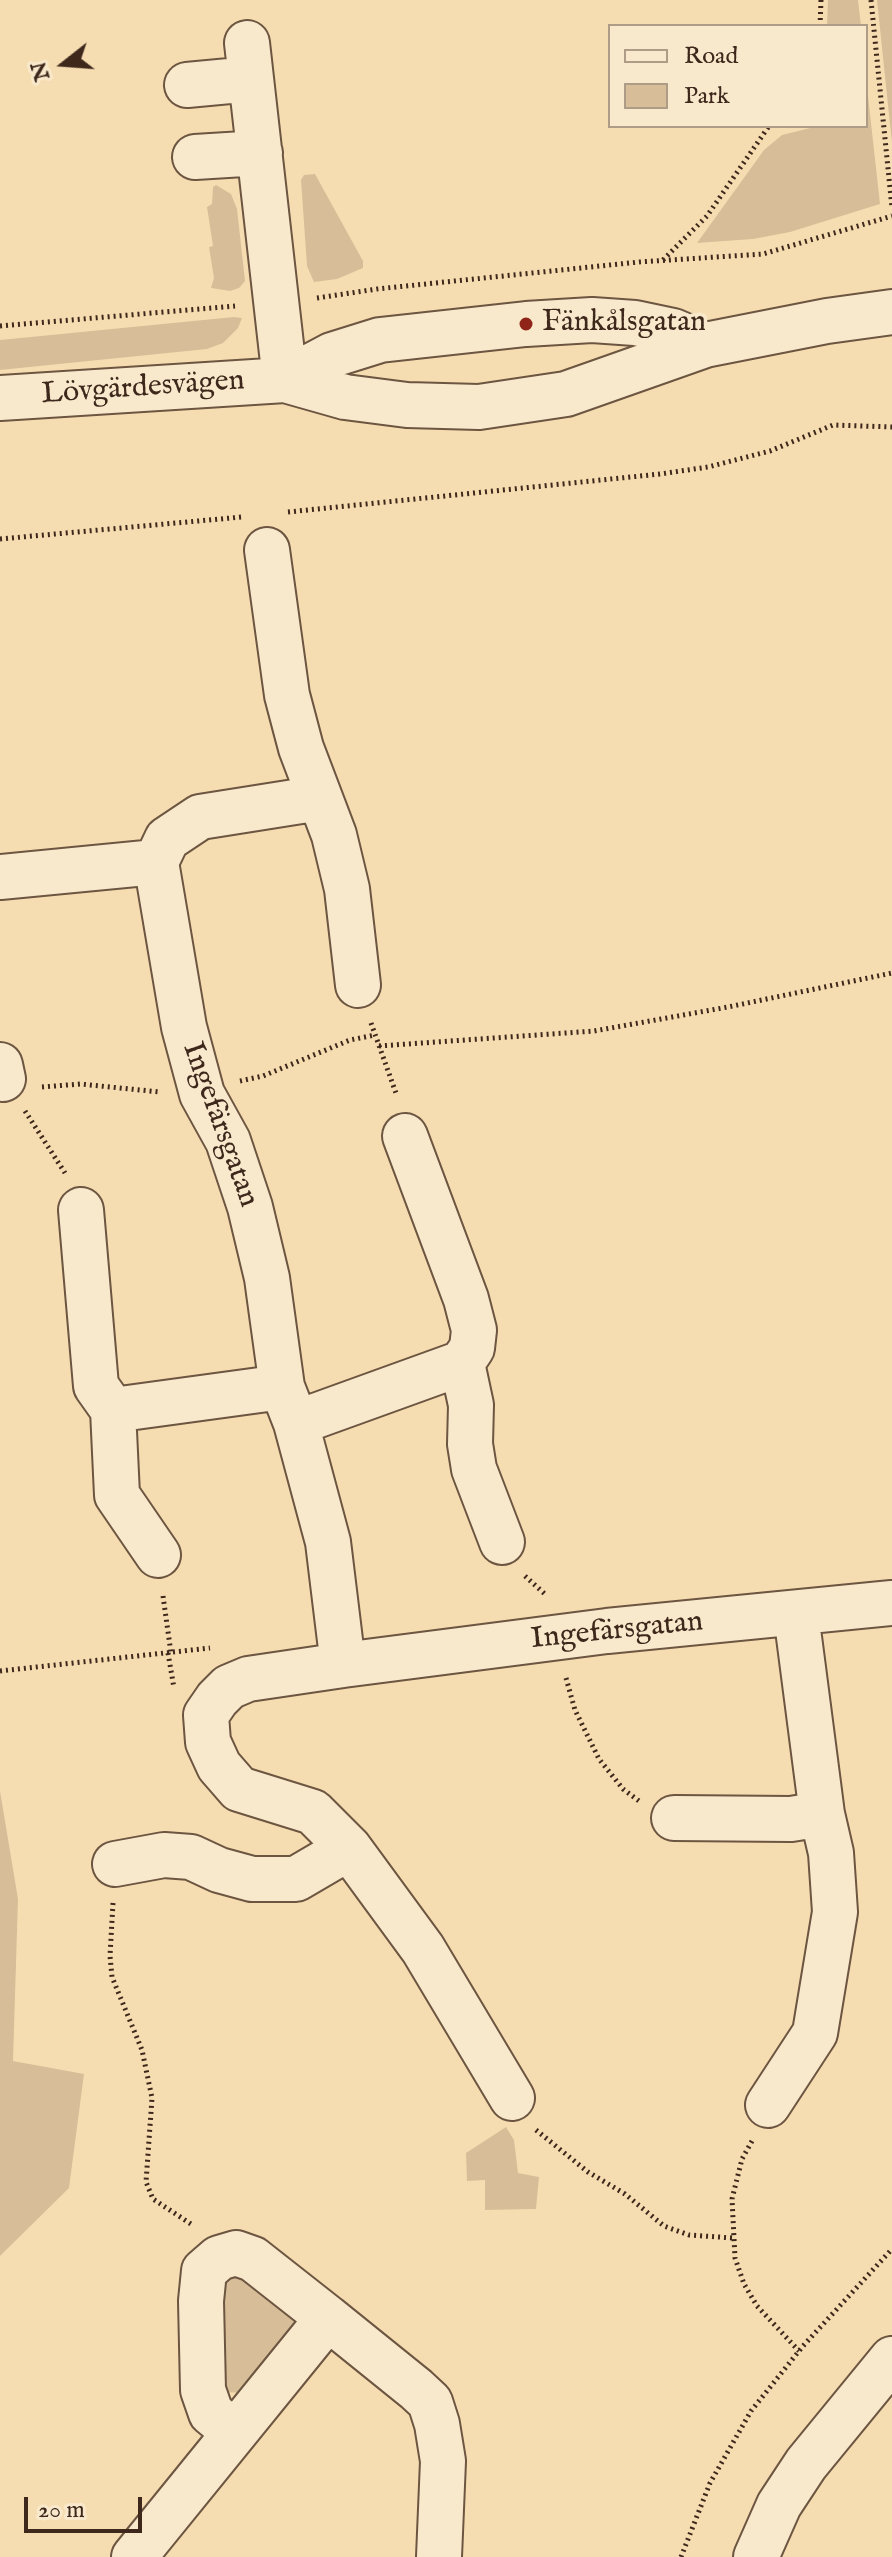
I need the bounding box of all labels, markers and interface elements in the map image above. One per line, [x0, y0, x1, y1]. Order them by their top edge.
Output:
north arrow [24, 24, 104, 104]
legend [608, 24, 868, 128]
text: Road [684, 41, 738, 72]
text: N [25, 58, 57, 84]
text: Park [684, 81, 730, 112]
place label: Fänkålsgatan [542, 306, 706, 342]
marker: Fänkålsgatan [517, 315, 535, 333]
street label: Lövgärdesvägen [40, 364, 246, 414]
street label: Ingefärsgatan [173, 1038, 265, 1212]
street label: Ingefärsgatan [529, 1605, 705, 1659]
scale bar [28, 2481, 146, 2531]
text: 20 m [38, 2495, 85, 2526]

